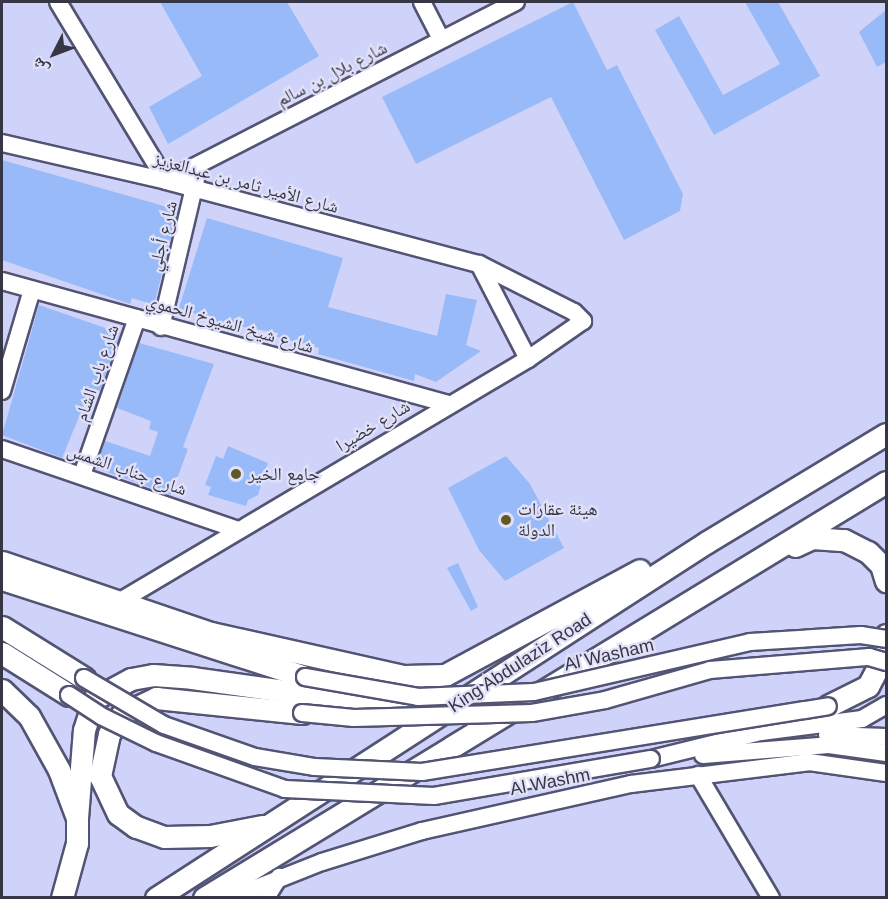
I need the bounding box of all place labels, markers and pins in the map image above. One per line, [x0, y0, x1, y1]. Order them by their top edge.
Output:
place label: جامع الخير [248, 463, 320, 485]
marker: جامع الخير [229, 467, 243, 481]
place label: هيئة عقارات الدولة [518, 499, 598, 542]
marker: هيئة عقارات الدولة [499, 513, 513, 527]

